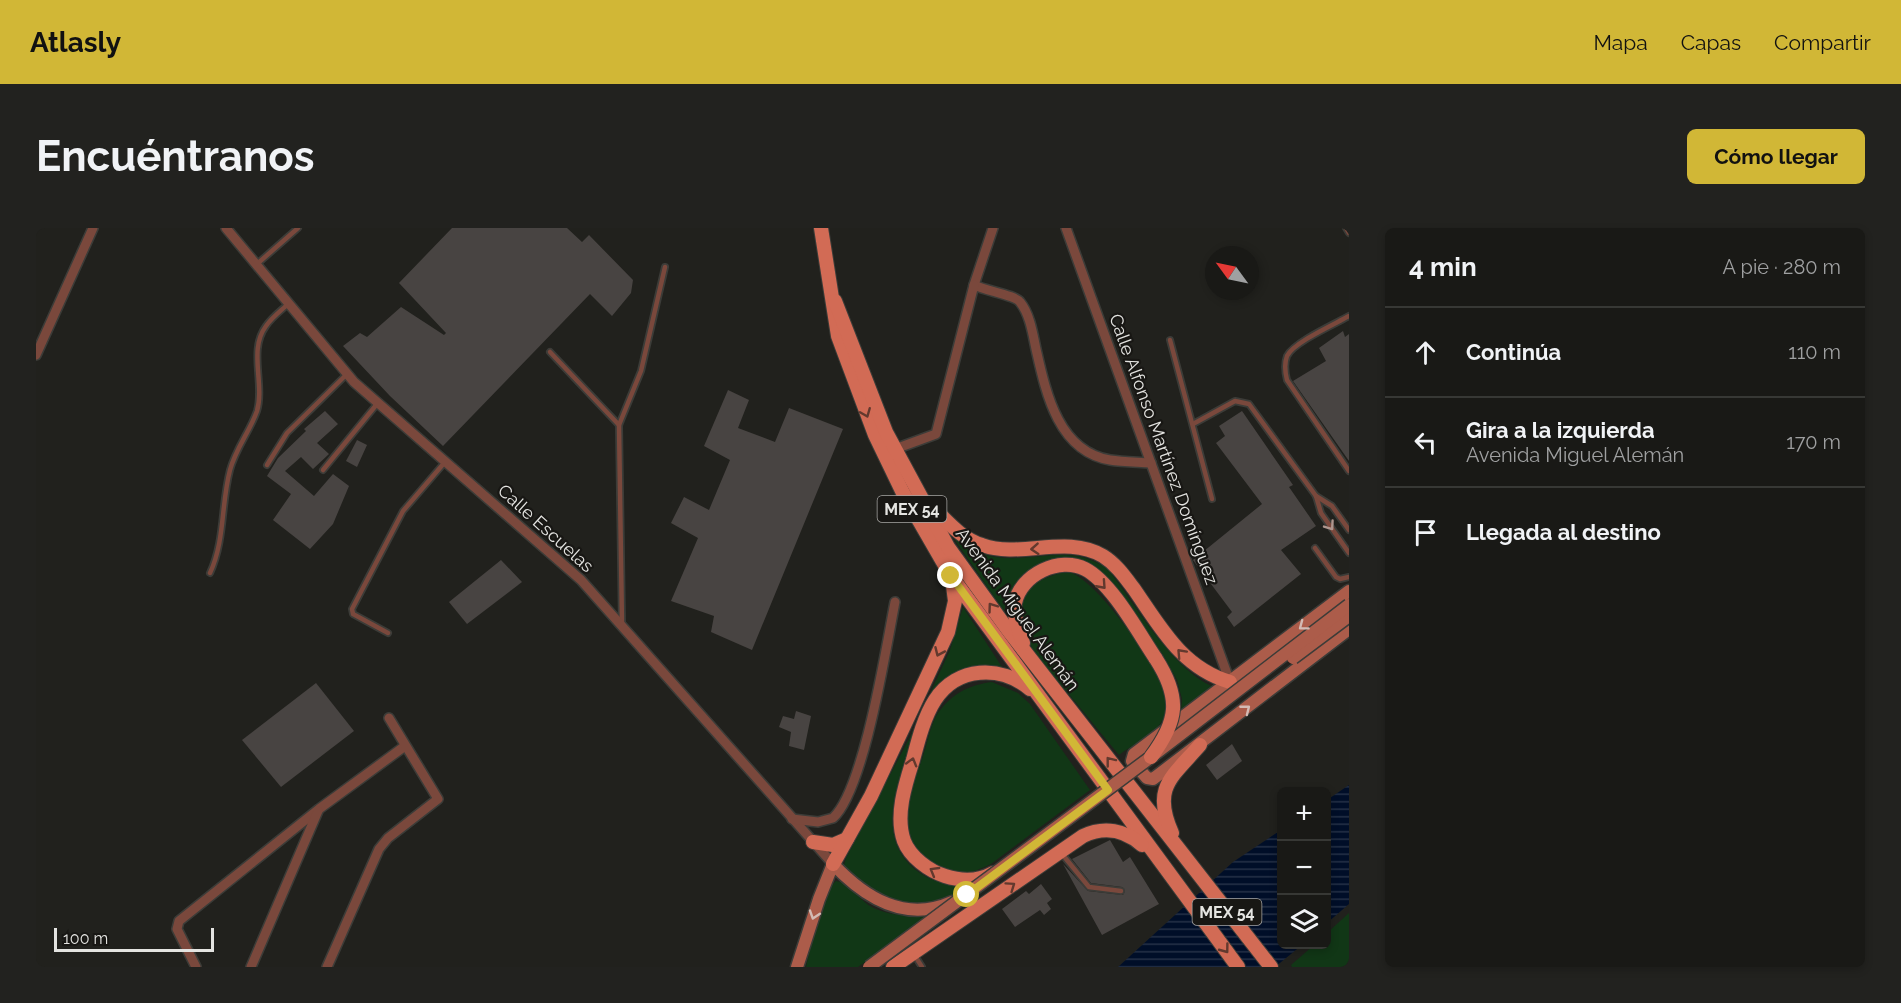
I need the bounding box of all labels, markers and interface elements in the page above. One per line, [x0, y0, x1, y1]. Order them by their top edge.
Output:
text: Atlasly [30, 26, 121, 59]
text: Mapa [1593, 30, 1648, 55]
text: Capas [1681, 30, 1741, 55]
text: Compartir [1774, 30, 1871, 55]
button: Cómo llegar [1687, 129, 1865, 184]
text: Encuéntranos [36, 132, 315, 181]
north arrow [1205, 246, 1259, 300]
text: 4 min [1409, 252, 1477, 282]
text: A pie · 280 m [1723, 255, 1841, 279]
street label: Calle Alfonso Martínez Domínguez [1105, 311, 1223, 587]
icon: ahead [1409, 336, 1442, 369]
text: Continúa [1466, 339, 1561, 365]
text: 110 m [1788, 340, 1841, 364]
one-way arrow [859, 407, 871, 418]
text: Gira a la izquierda [1466, 417, 1655, 443]
icon: left [1409, 426, 1442, 459]
text: 170 m [1786, 430, 1841, 454]
text: Avenida Miguel Alemán [1466, 443, 1684, 467]
street label: Calle Escuelas [494, 480, 598, 577]
road number: MEX 54 [878, 496, 946, 522]
icon: arrive [1409, 516, 1442, 549]
one-way arrow [1323, 519, 1334, 530]
text: Llegada al destino [1466, 519, 1661, 545]
street label: Avenida Miguel Alemán [952, 523, 1084, 695]
one-way arrow [1030, 542, 1039, 555]
route end [937, 562, 963, 588]
one-way arrow [1095, 578, 1106, 589]
one-way arrow [988, 603, 999, 614]
one-way arrow [1298, 619, 1309, 630]
one-way arrow [935, 646, 947, 657]
one-way arrow [1177, 649, 1188, 660]
one-way arrow [1239, 705, 1250, 716]
one-way arrow [1106, 756, 1117, 767]
one-way arrow [905, 757, 917, 768]
map controls [1277, 787, 1331, 949]
button: + [1277, 787, 1331, 841]
button: − [1277, 841, 1331, 895]
one-way arrow [930, 866, 940, 878]
route start [953, 881, 979, 907]
one-way arrow [1004, 882, 1015, 893]
button: layers [1277, 895, 1331, 949]
road number: MEX 54 [1192, 899, 1262, 925]
one-way arrow [809, 909, 821, 920]
scale bar [54, 925, 214, 952]
text: 100 m [63, 929, 108, 948]
one-way arrow [1218, 943, 1229, 954]

